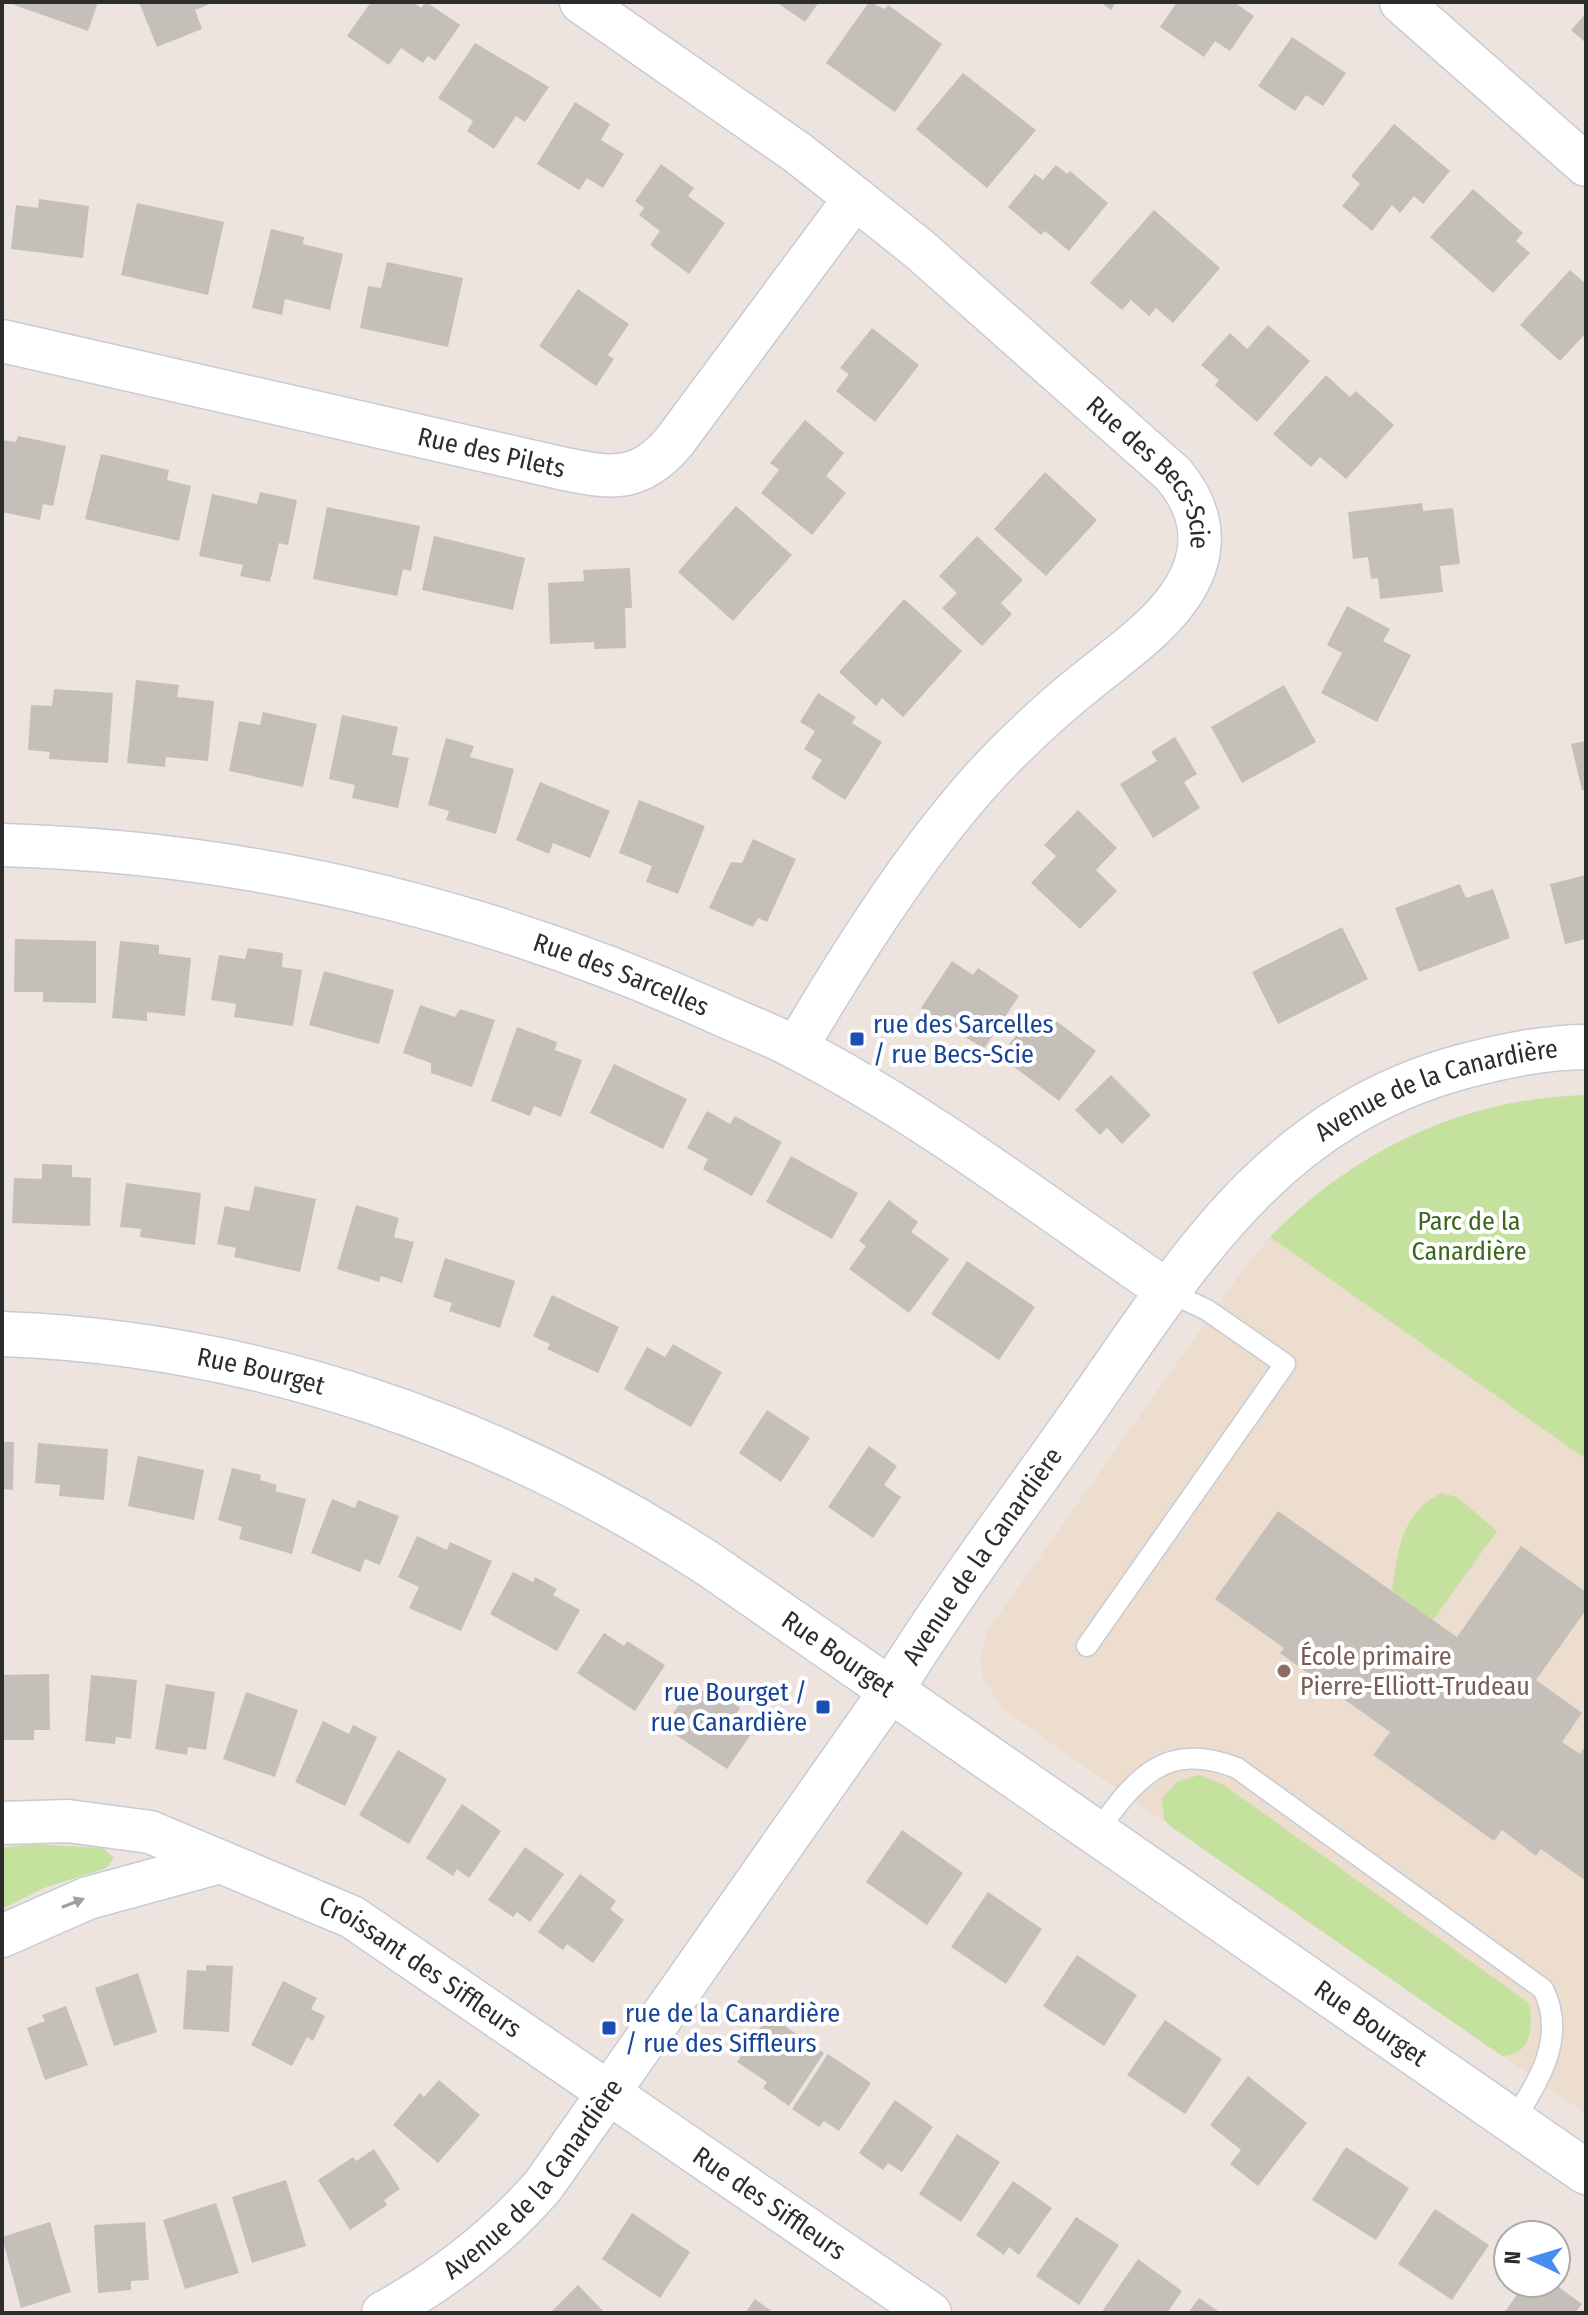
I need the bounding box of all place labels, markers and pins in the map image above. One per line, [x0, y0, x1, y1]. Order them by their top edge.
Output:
place label: rue des Sarcelles / rue Becs-Scie [873, 1009, 1054, 1070]
marker: rue des Sarcelles / rue Becs-Scie [848, 1030, 866, 1048]
place label: École primaire Pierre-Elliott-Trudeau [1300, 1641, 1530, 1702]
marker: École primaire Pierre-Elliott-Trudeau [1275, 1662, 1293, 1680]
place label: rue Bourget / rue Canardière [650, 1677, 807, 1738]
marker: rue Bourget / rue Canardière [814, 1698, 832, 1716]
place label: rue de la Canardière / rue des Siffleurs [625, 1998, 840, 2059]
marker: rue de la Canardière / rue des Siffleurs [600, 2019, 618, 2037]

